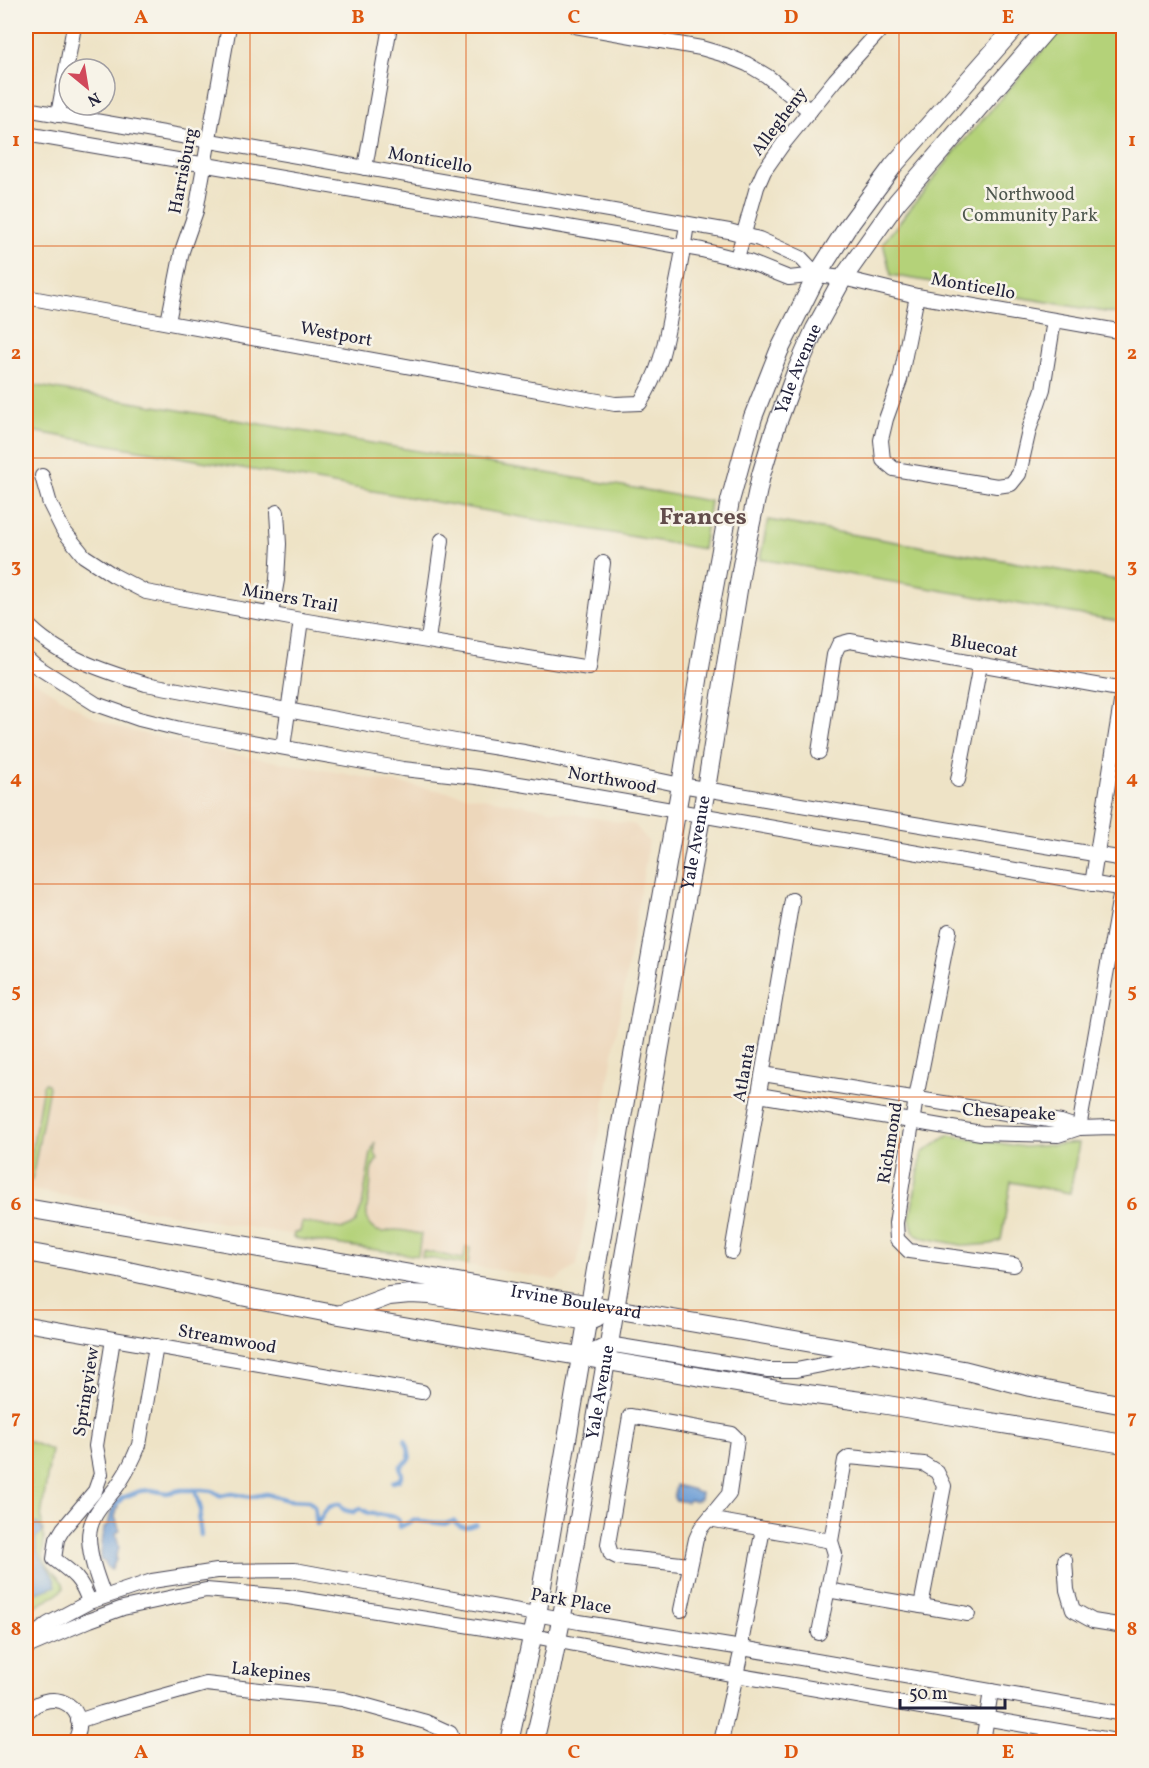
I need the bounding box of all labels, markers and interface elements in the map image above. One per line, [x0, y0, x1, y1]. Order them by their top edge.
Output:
text: A [134, 4, 148, 32]
text: B [351, 4, 365, 32]
text: C [568, 4, 581, 32]
text: D [784, 4, 798, 32]
text: E [1002, 4, 1014, 32]
north arrow [57, 57, 117, 117]
street label: Allegheny [746, 82, 814, 162]
text: N [83, 86, 104, 111]
street label: Harrisburg [163, 126, 205, 216]
text: 1 [12, 127, 20, 155]
text: 1 [1128, 127, 1136, 155]
street label: Monticello [386, 141, 474, 181]
park label: Northwood Community Park [962, 183, 1098, 229]
street label: Monticello [929, 267, 1017, 307]
street label: Westport [298, 316, 374, 354]
street label: Yale Avenue [769, 319, 828, 418]
text: 2 [11, 340, 21, 368]
text: 2 [1127, 340, 1137, 368]
district label: Frances [659, 501, 747, 535]
text: 3 [11, 553, 21, 581]
text: 3 [1127, 553, 1137, 581]
street label: Miners Trail [240, 578, 340, 620]
street label: Bluecoat [948, 629, 1020, 665]
street label: Northwood [566, 761, 658, 801]
text: 4 [10, 765, 22, 793]
text: 4 [1126, 765, 1138, 793]
street label: Yale Avenue [675, 793, 717, 892]
text: 5 [11, 978, 21, 1006]
text: 5 [1127, 978, 1137, 1006]
street label: Atlanta [728, 1042, 762, 1104]
street label: Chesapeake [962, 1098, 1056, 1128]
street label: Richmond [872, 1100, 910, 1186]
text: 6 [11, 1191, 22, 1219]
text: 6 [1127, 1191, 1138, 1219]
street label: Irvine Boulevard [508, 1279, 643, 1326]
street label: Streamwood [176, 1319, 278, 1361]
street label: Yale Avenue [580, 1343, 621, 1442]
street label: Springview [68, 1345, 106, 1439]
text: 7 [11, 1404, 21, 1432]
text: 7 [1127, 1404, 1137, 1432]
street label: Park Place [529, 1583, 613, 1621]
text: 8 [11, 1616, 21, 1644]
text: 8 [1127, 1616, 1137, 1644]
street label: Lakepines [230, 1656, 312, 1690]
scale bar [900, 1672, 1005, 1710]
text: 50 m [909, 1682, 948, 1707]
text: A [134, 1739, 148, 1767]
text: B [351, 1739, 365, 1767]
text: C [568, 1739, 581, 1767]
text: D [784, 1739, 798, 1767]
text: E [1002, 1739, 1014, 1767]

